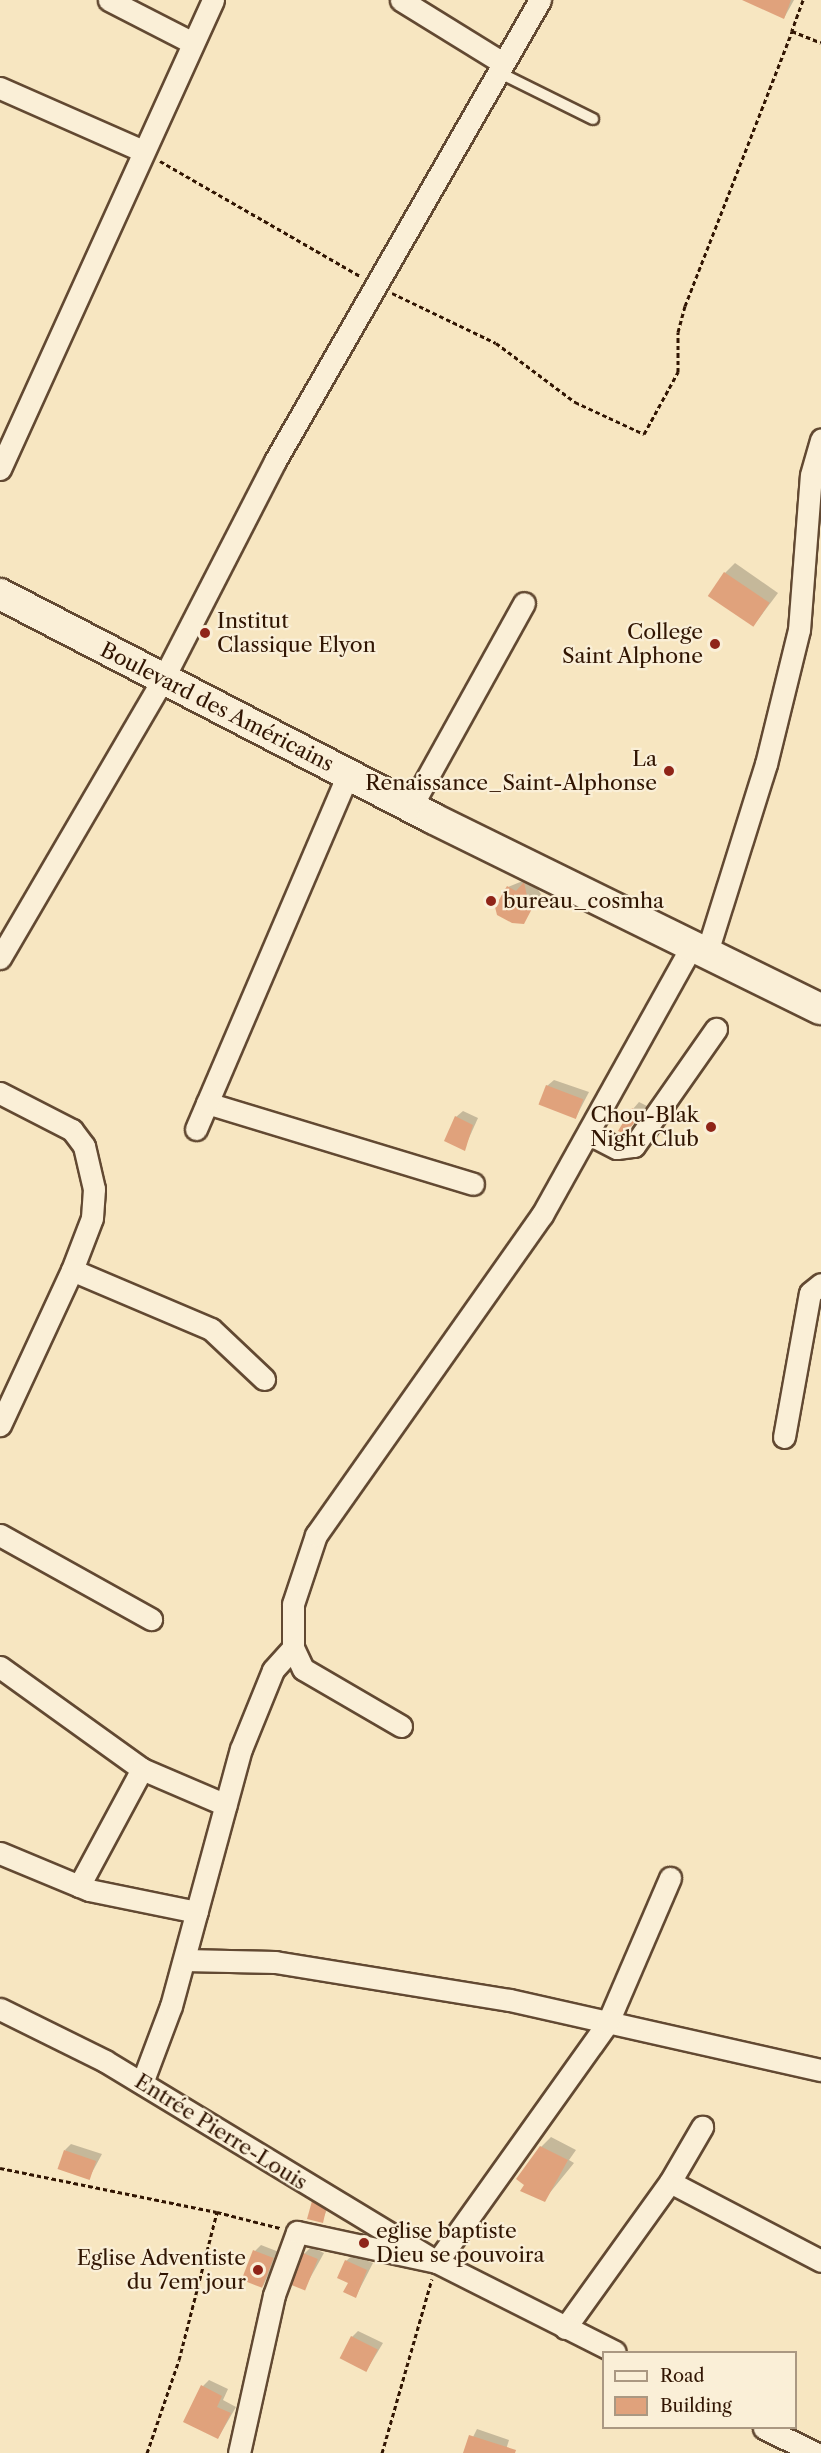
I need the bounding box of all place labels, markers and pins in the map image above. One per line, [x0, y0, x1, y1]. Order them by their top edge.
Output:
place label: Institut Classique Elyon [217, 608, 376, 658]
place label: College Saint Alphone [561, 619, 703, 669]
marker: Institut Classique Elyon [198, 626, 212, 640]
marker: College Saint Alphone [708, 637, 722, 651]
place label: La Renaissance_Saint-Alphonse [365, 746, 657, 796]
marker: La Renaissance_Saint-Alphonse [662, 764, 676, 778]
place label: bureau_cosmha [503, 888, 664, 914]
marker: bureau_cosmha [484, 894, 498, 908]
place label: Chou-Blak Night Club [590, 1102, 699, 1152]
marker: Chou-Blak Night Club [704, 1120, 718, 1134]
place label: eglise baptiste Dieu se pouvoira [376, 2218, 545, 2268]
marker: eglise baptiste Dieu se pouvoira [357, 2236, 371, 2250]
place label: Eglise Adventiste du 7em jour [76, 2245, 246, 2295]
marker: Eglise Adventiste du 7em jour [251, 2263, 265, 2277]

